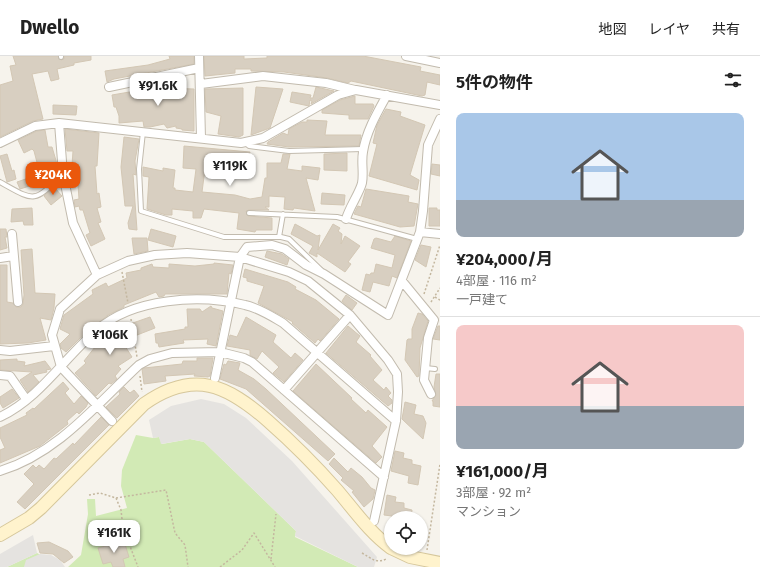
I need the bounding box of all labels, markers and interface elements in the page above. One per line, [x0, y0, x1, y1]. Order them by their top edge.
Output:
text: Dwello [20, 16, 79, 39]
text: 地図 [598, 21, 626, 38]
text: レイヤ [648, 21, 690, 38]
text: 共有 [712, 21, 740, 38]
icon: filters [722, 69, 744, 91]
text: 5件の物件 [456, 72, 533, 93]
pin: ¥91.6K [125, 73, 191, 107]
text: ¥91.6K [139, 78, 177, 93]
icon: home [564, 139, 636, 211]
pin: ¥119K [202, 153, 258, 187]
text: ¥119K [213, 158, 247, 173]
pin: ¥204K [25, 162, 81, 196]
text: ¥204K [34, 167, 72, 182]
text: ¥204,000/月 [456, 249, 553, 270]
text: 4部屋 · 116 m² [456, 273, 537, 288]
text: 一戸建て [456, 292, 508, 307]
pin: ¥106K [82, 322, 138, 356]
text: ¥106K [92, 327, 128, 342]
icon: home [564, 351, 636, 423]
text: ¥161,000/月 [456, 461, 549, 482]
text: 3部屋 · 92 m² [456, 485, 531, 500]
text: マンション [456, 504, 521, 519]
map controls [384, 511, 428, 555]
button: locate [384, 511, 428, 555]
pin: ¥161K [86, 520, 142, 554]
text: ¥161K [97, 525, 131, 540]

